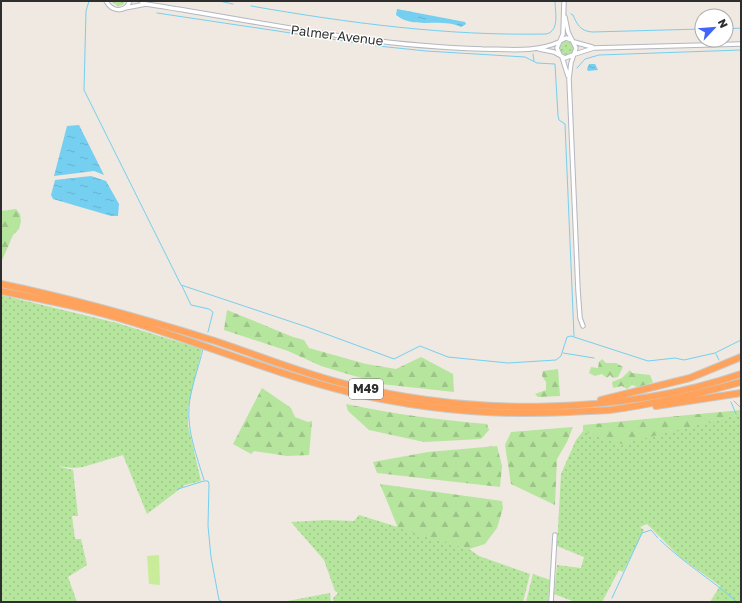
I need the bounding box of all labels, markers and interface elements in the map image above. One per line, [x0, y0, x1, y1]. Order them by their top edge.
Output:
north arrow [694, 8, 734, 48]
text: N [716, 17, 731, 30]
street label: Palmer Avenue [290, 21, 384, 49]
road number: M49 [349, 379, 383, 399]

